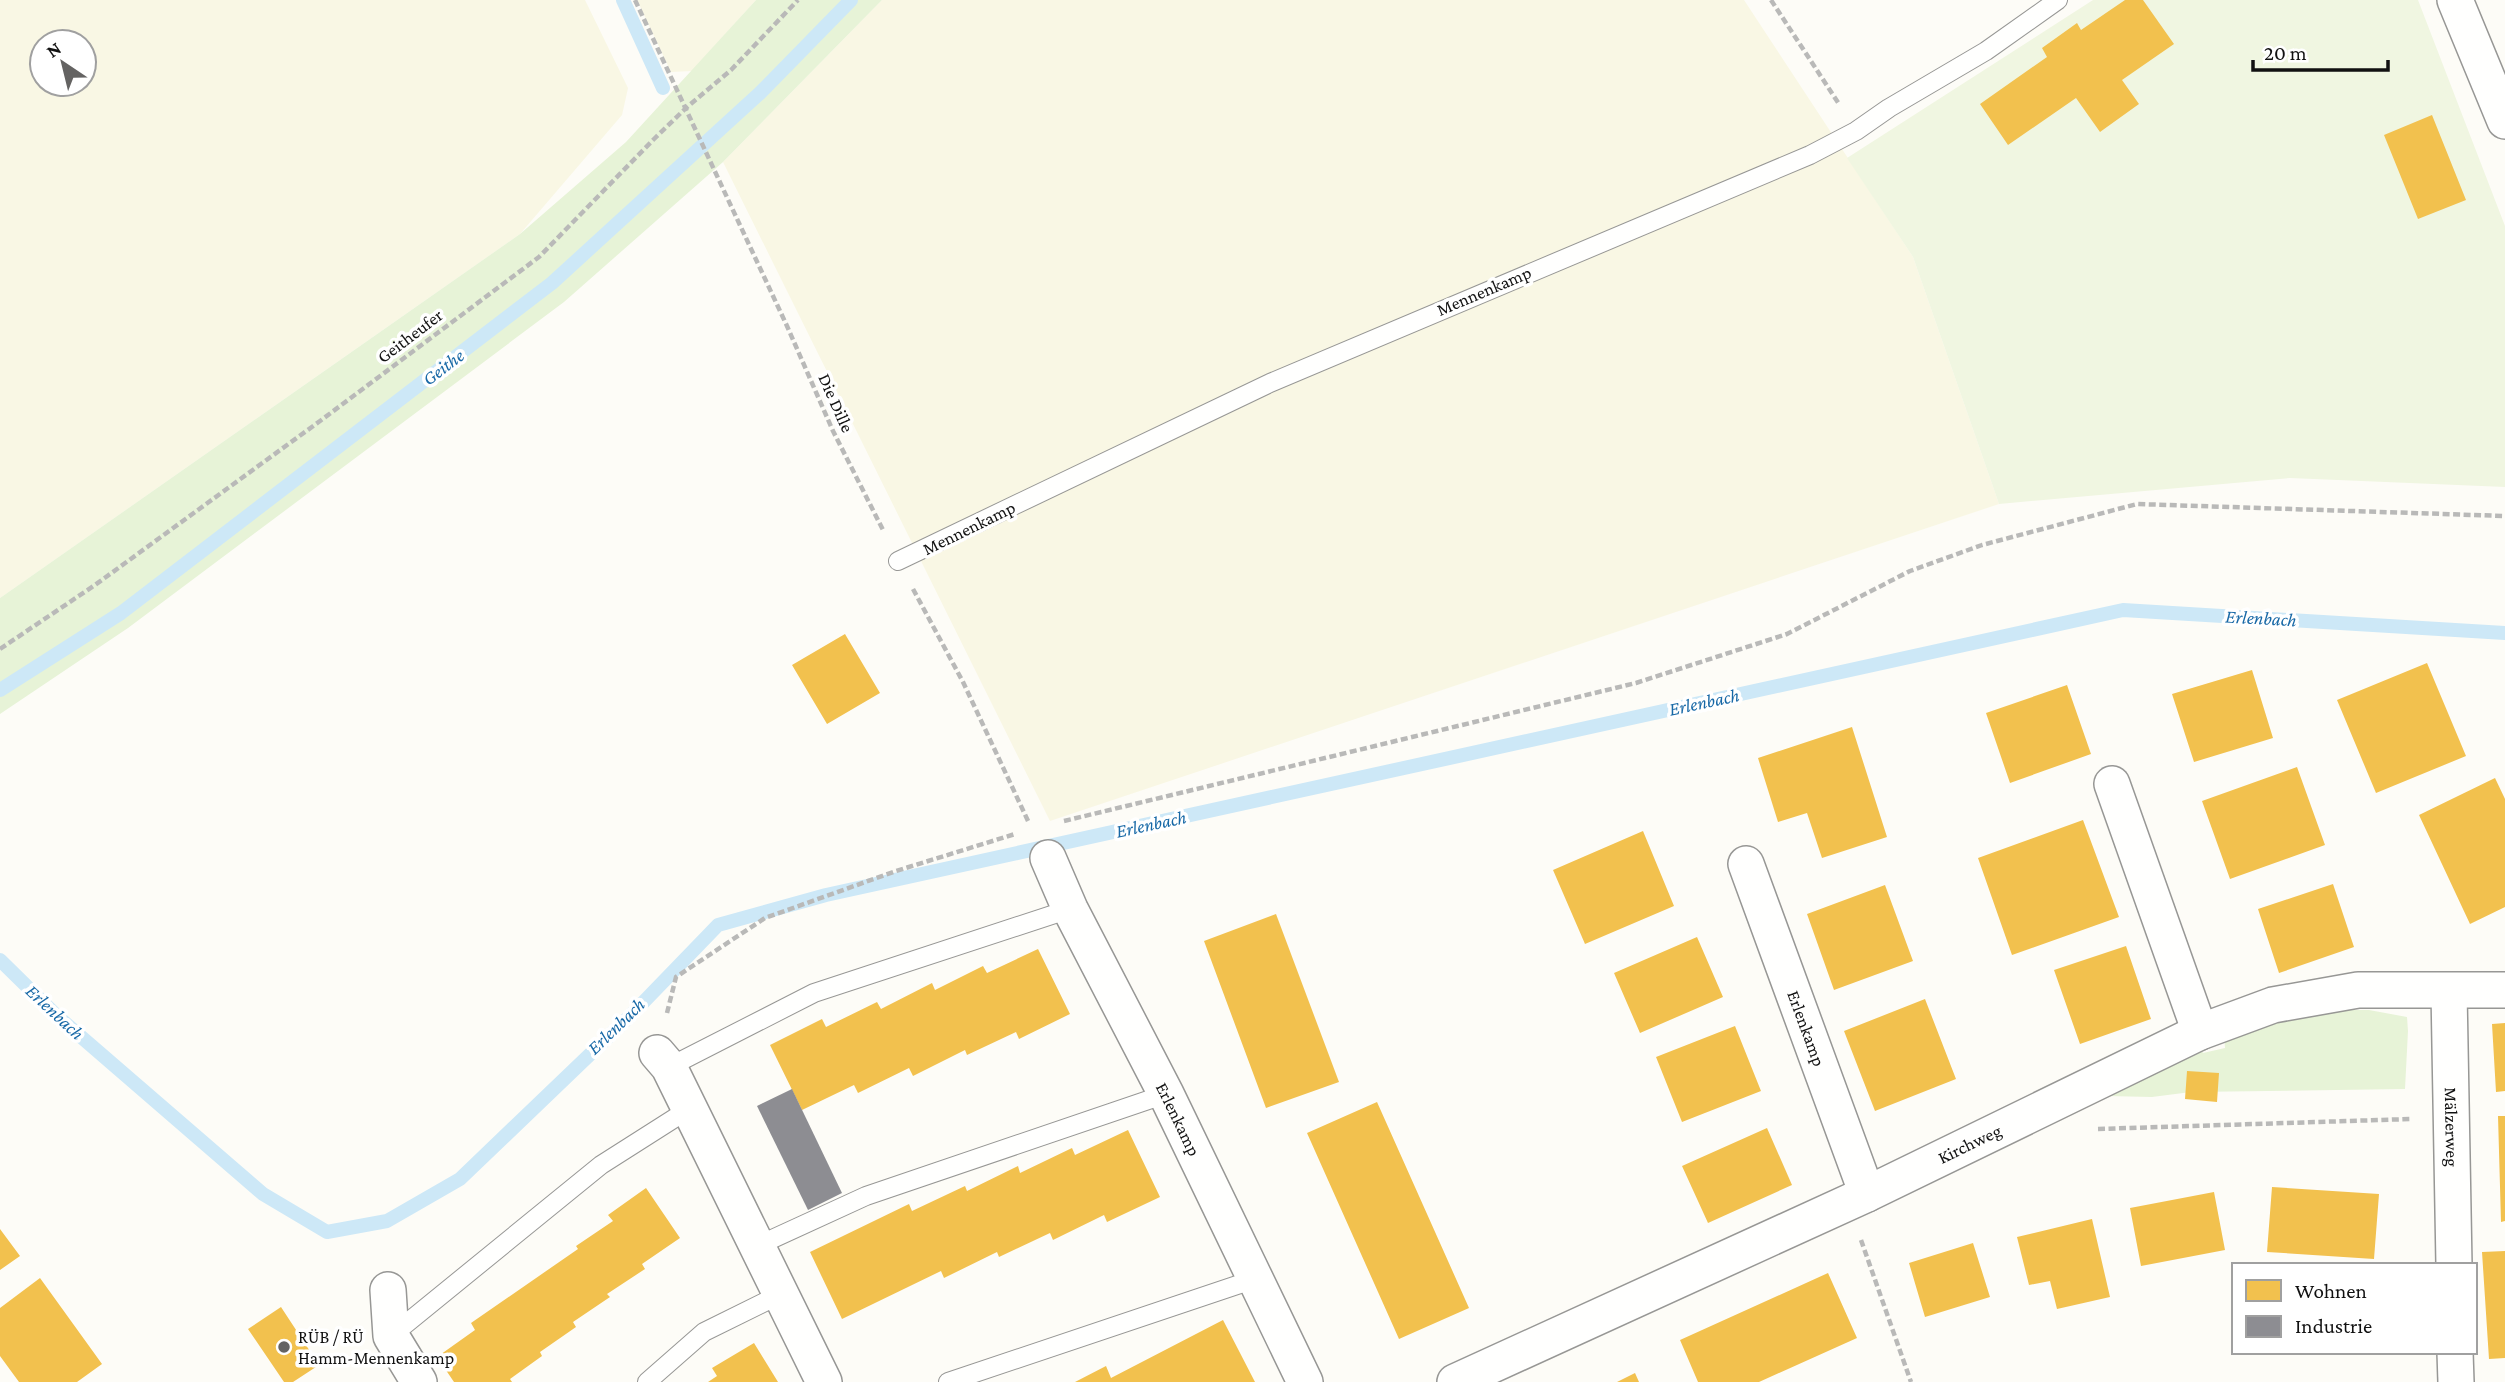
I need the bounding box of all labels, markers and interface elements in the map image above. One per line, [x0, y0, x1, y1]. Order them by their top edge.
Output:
north arrow [28, 28, 98, 98]
scale bar [2253, 28, 2388, 72]
text: N [42, 37, 65, 62]
text: 20 m [2264, 41, 2307, 65]
street label: Mennenkamp [1434, 262, 1534, 320]
street label: Geitheufer [373, 304, 447, 368]
water label: Geithe [418, 344, 468, 390]
street label: Die Dille [814, 371, 858, 435]
street label: Mennenkamp [919, 497, 1019, 559]
water label: Erlenbach [2225, 606, 2297, 630]
water label: Erlenbach [1667, 684, 1741, 720]
water label: Erlenbach [1114, 806, 1188, 842]
water label: Erlenbach [22, 980, 88, 1044]
street label: Erlenkamp [1783, 988, 1829, 1069]
water label: Erlenbach [583, 994, 649, 1058]
street label: Erlenkamp [1152, 1079, 1204, 1159]
street label: Mälzerweg [2441, 1087, 2462, 1167]
street label: Kirchweg [1935, 1120, 2005, 1168]
legend [2232, 1263, 2477, 1354]
text: Wohnen [2295, 1279, 2367, 1303]
text: Industrie [2295, 1314, 2372, 1338]
place label: RÜB / RÜ Hamm-Mennenkamp [298, 1327, 454, 1368]
marker: RÜB / RÜ Hamm-Mennenkamp [276, 1339, 292, 1355]

